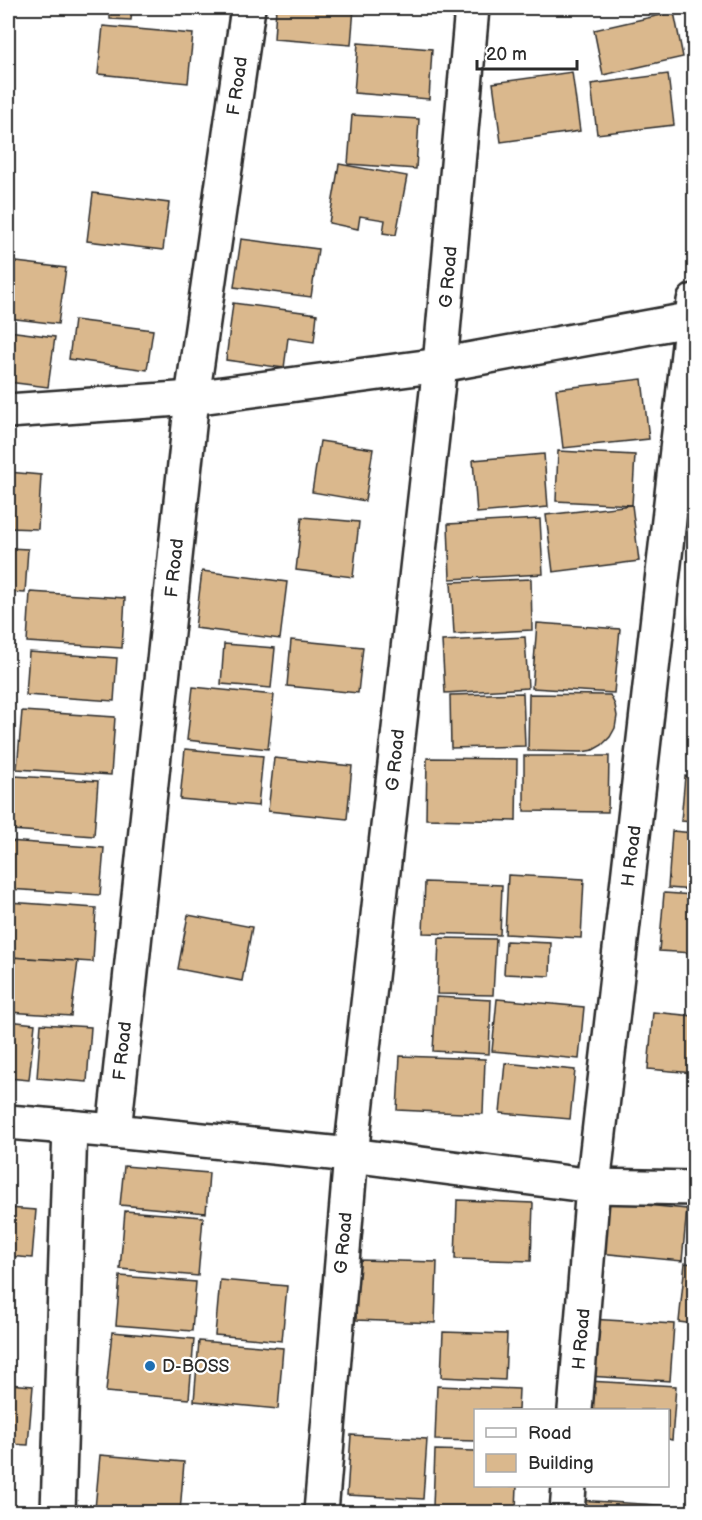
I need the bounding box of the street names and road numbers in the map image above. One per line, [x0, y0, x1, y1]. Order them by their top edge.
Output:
street label: F Road [223, 55, 252, 117]
street label: G Road [435, 245, 462, 309]
street label: F Road [161, 538, 188, 599]
street label: G Road [382, 728, 409, 792]
street label: H Road [617, 824, 646, 888]
street label: F Road [109, 1021, 136, 1082]
street label: G Road [330, 1211, 357, 1275]
street label: H Road [568, 1307, 595, 1371]

